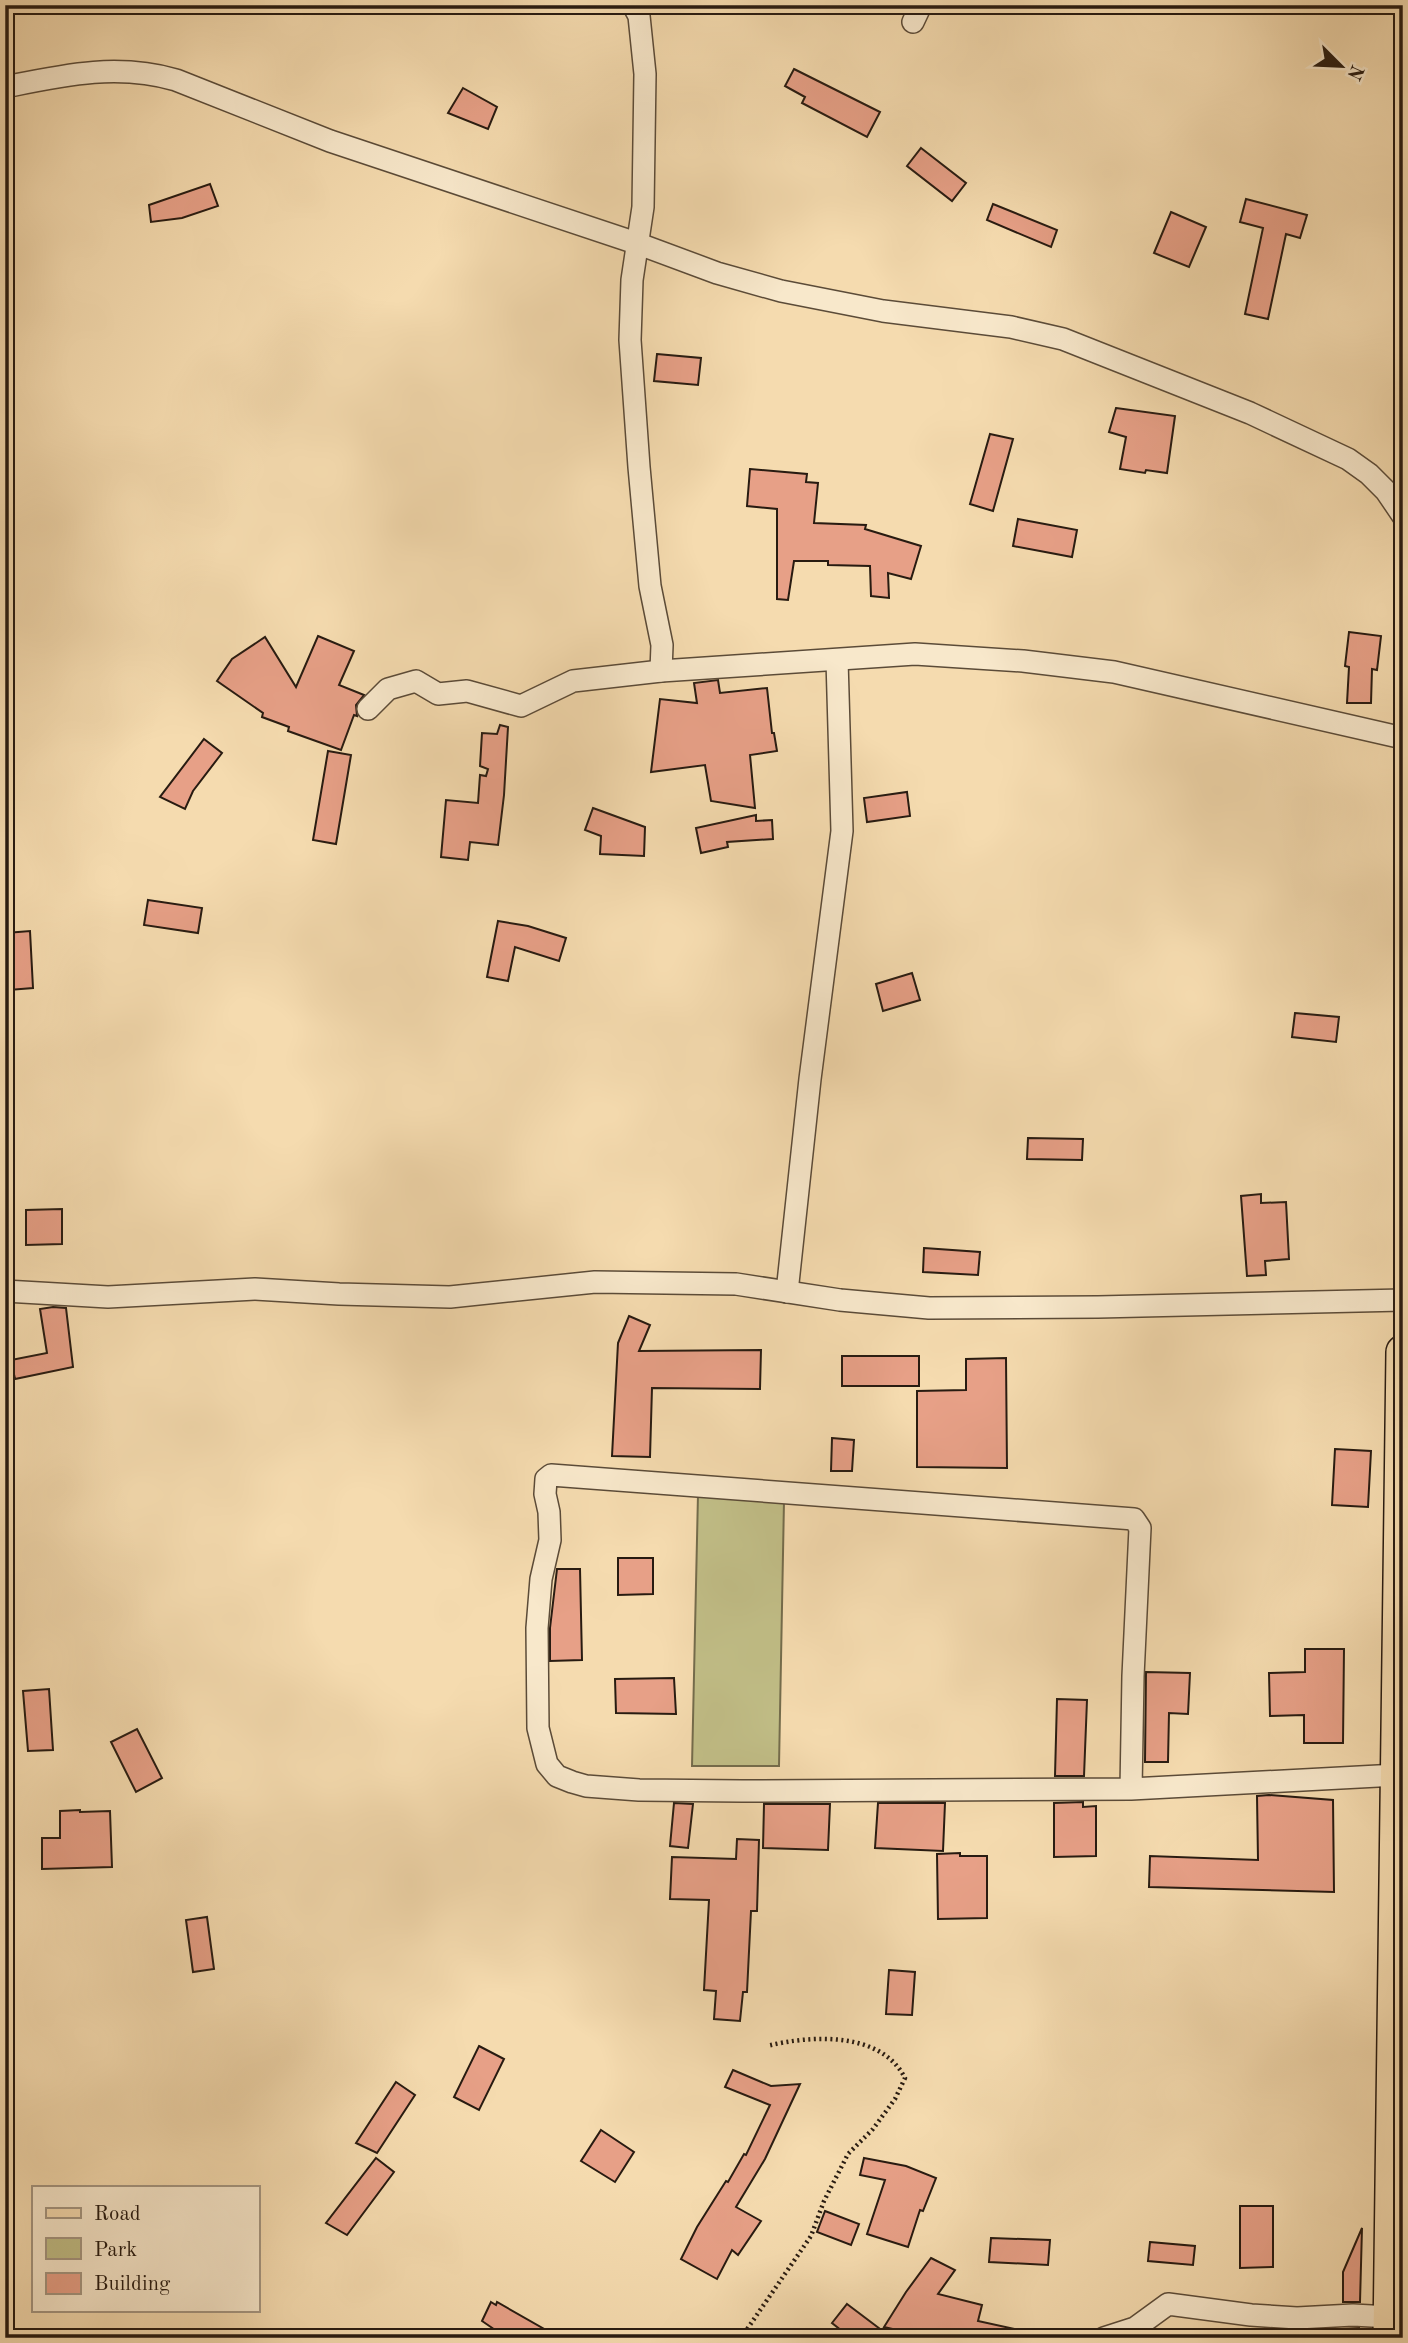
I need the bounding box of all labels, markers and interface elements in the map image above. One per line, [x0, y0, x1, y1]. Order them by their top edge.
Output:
north arrow [1306, 32, 1376, 102]
text: N [1342, 61, 1366, 83]
legend [32, 2186, 259, 2312]
text: Road [94, 2204, 141, 2225]
text: Park [94, 2240, 137, 2261]
text: Building [94, 2274, 171, 2295]

